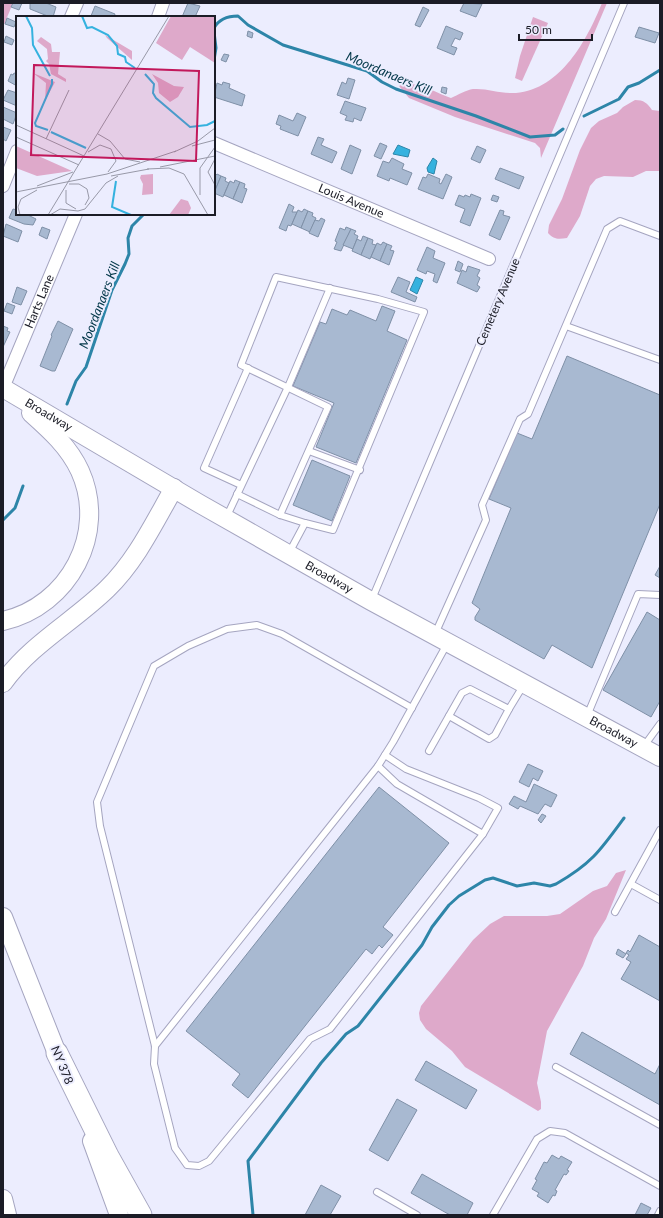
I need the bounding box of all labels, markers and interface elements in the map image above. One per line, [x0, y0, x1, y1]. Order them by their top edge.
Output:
inset map [16, 16, 215, 215]
scale bar [519, 16, 592, 42]
text: 50 m [525, 22, 552, 37]
water label: Moordanaers Kill [344, 48, 434, 98]
street label: Louis Avenue [316, 180, 387, 221]
street label: Cemetery Avenue [472, 256, 523, 348]
water label: Moordanaers Kill [75, 259, 123, 351]
street label: Harts Lane [21, 272, 57, 330]
street label: Broadway [22, 395, 76, 435]
street label: Broadway [303, 557, 357, 597]
street label: Broadway [587, 712, 641, 751]
street label: NY 378 [48, 1043, 77, 1086]

